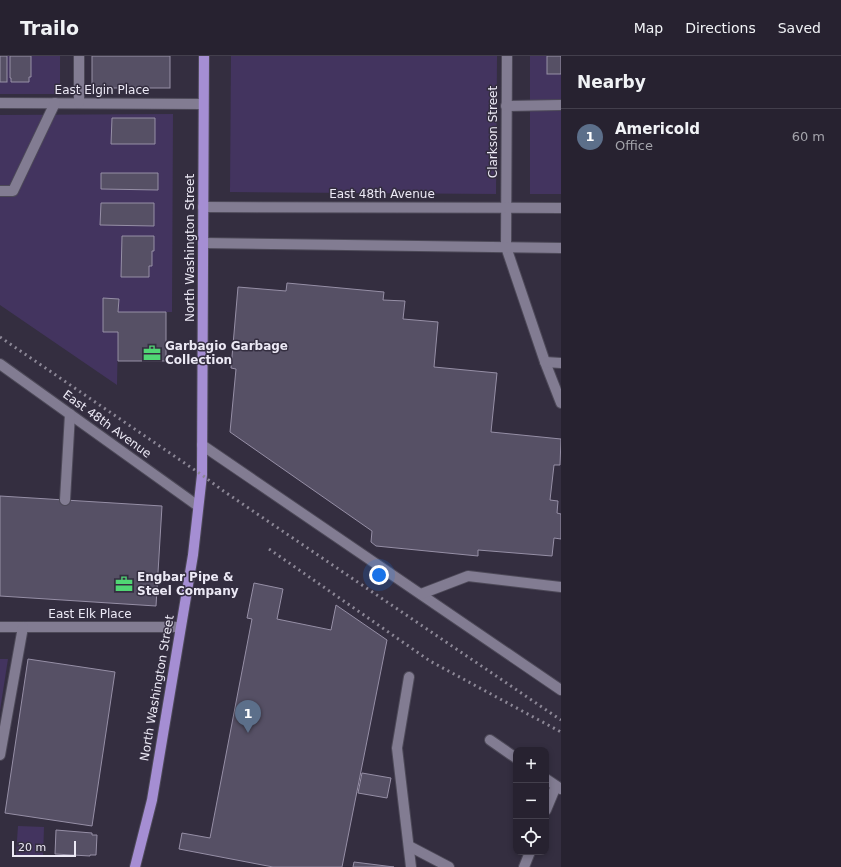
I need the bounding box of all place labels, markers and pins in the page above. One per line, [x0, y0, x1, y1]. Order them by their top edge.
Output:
place label: Garbagio Garbage Collection [165, 339, 288, 367]
office icon: Garbagio Garbage Collection [142, 343, 162, 363]
place label: Engbar Pipe & Steel Company [137, 570, 239, 598]
office icon: Engbar Pipe & Steel Company [114, 574, 134, 594]
pin: 1 [235, 700, 261, 733]

